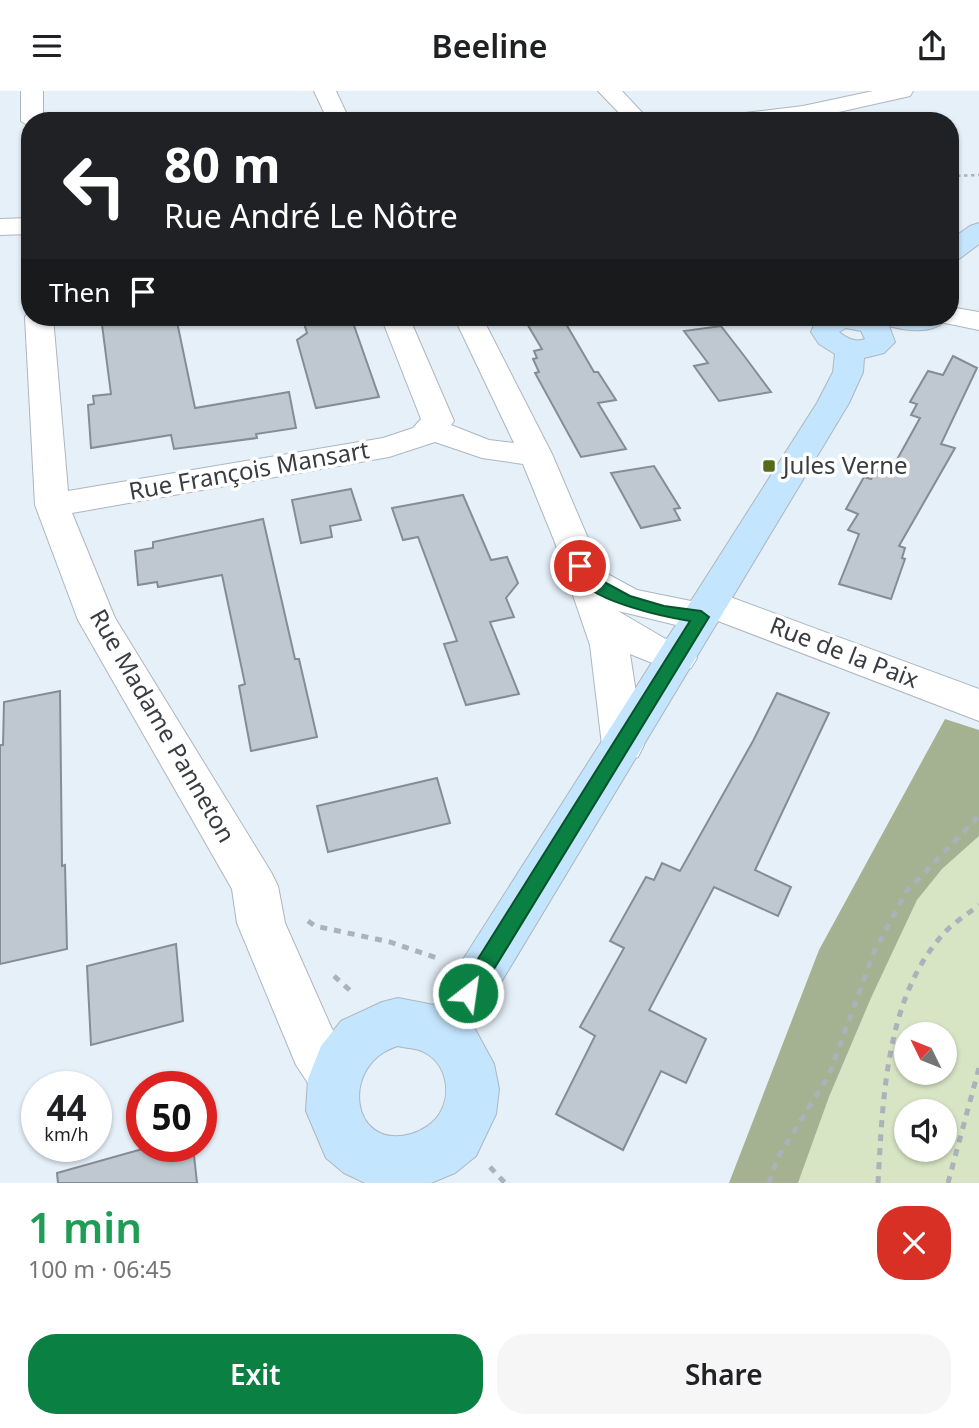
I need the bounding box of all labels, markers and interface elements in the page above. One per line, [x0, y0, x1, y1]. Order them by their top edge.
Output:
text: Beeline [432, 24, 547, 67]
icon: menu [28, 27, 66, 65]
icon: share [913, 27, 951, 65]
text: 80 m [164, 131, 281, 197]
icon: left [49, 140, 140, 231]
text: Rue André Le Nôtre [164, 194, 458, 237]
icon: arrive [124, 273, 162, 311]
text: Then [49, 274, 110, 310]
street label: Rue François Mansart [126, 432, 372, 507]
place label: Jules Verne [781, 448, 908, 481]
marker: Jules Verne [761, 458, 777, 474]
pin [550, 536, 610, 596]
icon: arrive [561, 547, 599, 585]
street label: Rue Madame Panneton [83, 603, 244, 848]
street label: Rue de la Paix [765, 608, 924, 695]
position arrow [431, 956, 505, 1030]
north arrow [894, 1022, 957, 1085]
map controls [894, 1022, 957, 1162]
speed limit sign: 50 [126, 1071, 217, 1162]
text: 44 [46, 1084, 87, 1131]
button: sound [894, 1099, 957, 1162]
text: km/h [44, 1122, 89, 1146]
text: 1 min [28, 1198, 142, 1255]
button: close [877, 1206, 951, 1280]
text: 100 m · 06:45 [28, 1253, 172, 1285]
button: Exit [28, 1334, 483, 1414]
button: Share [497, 1334, 951, 1414]

